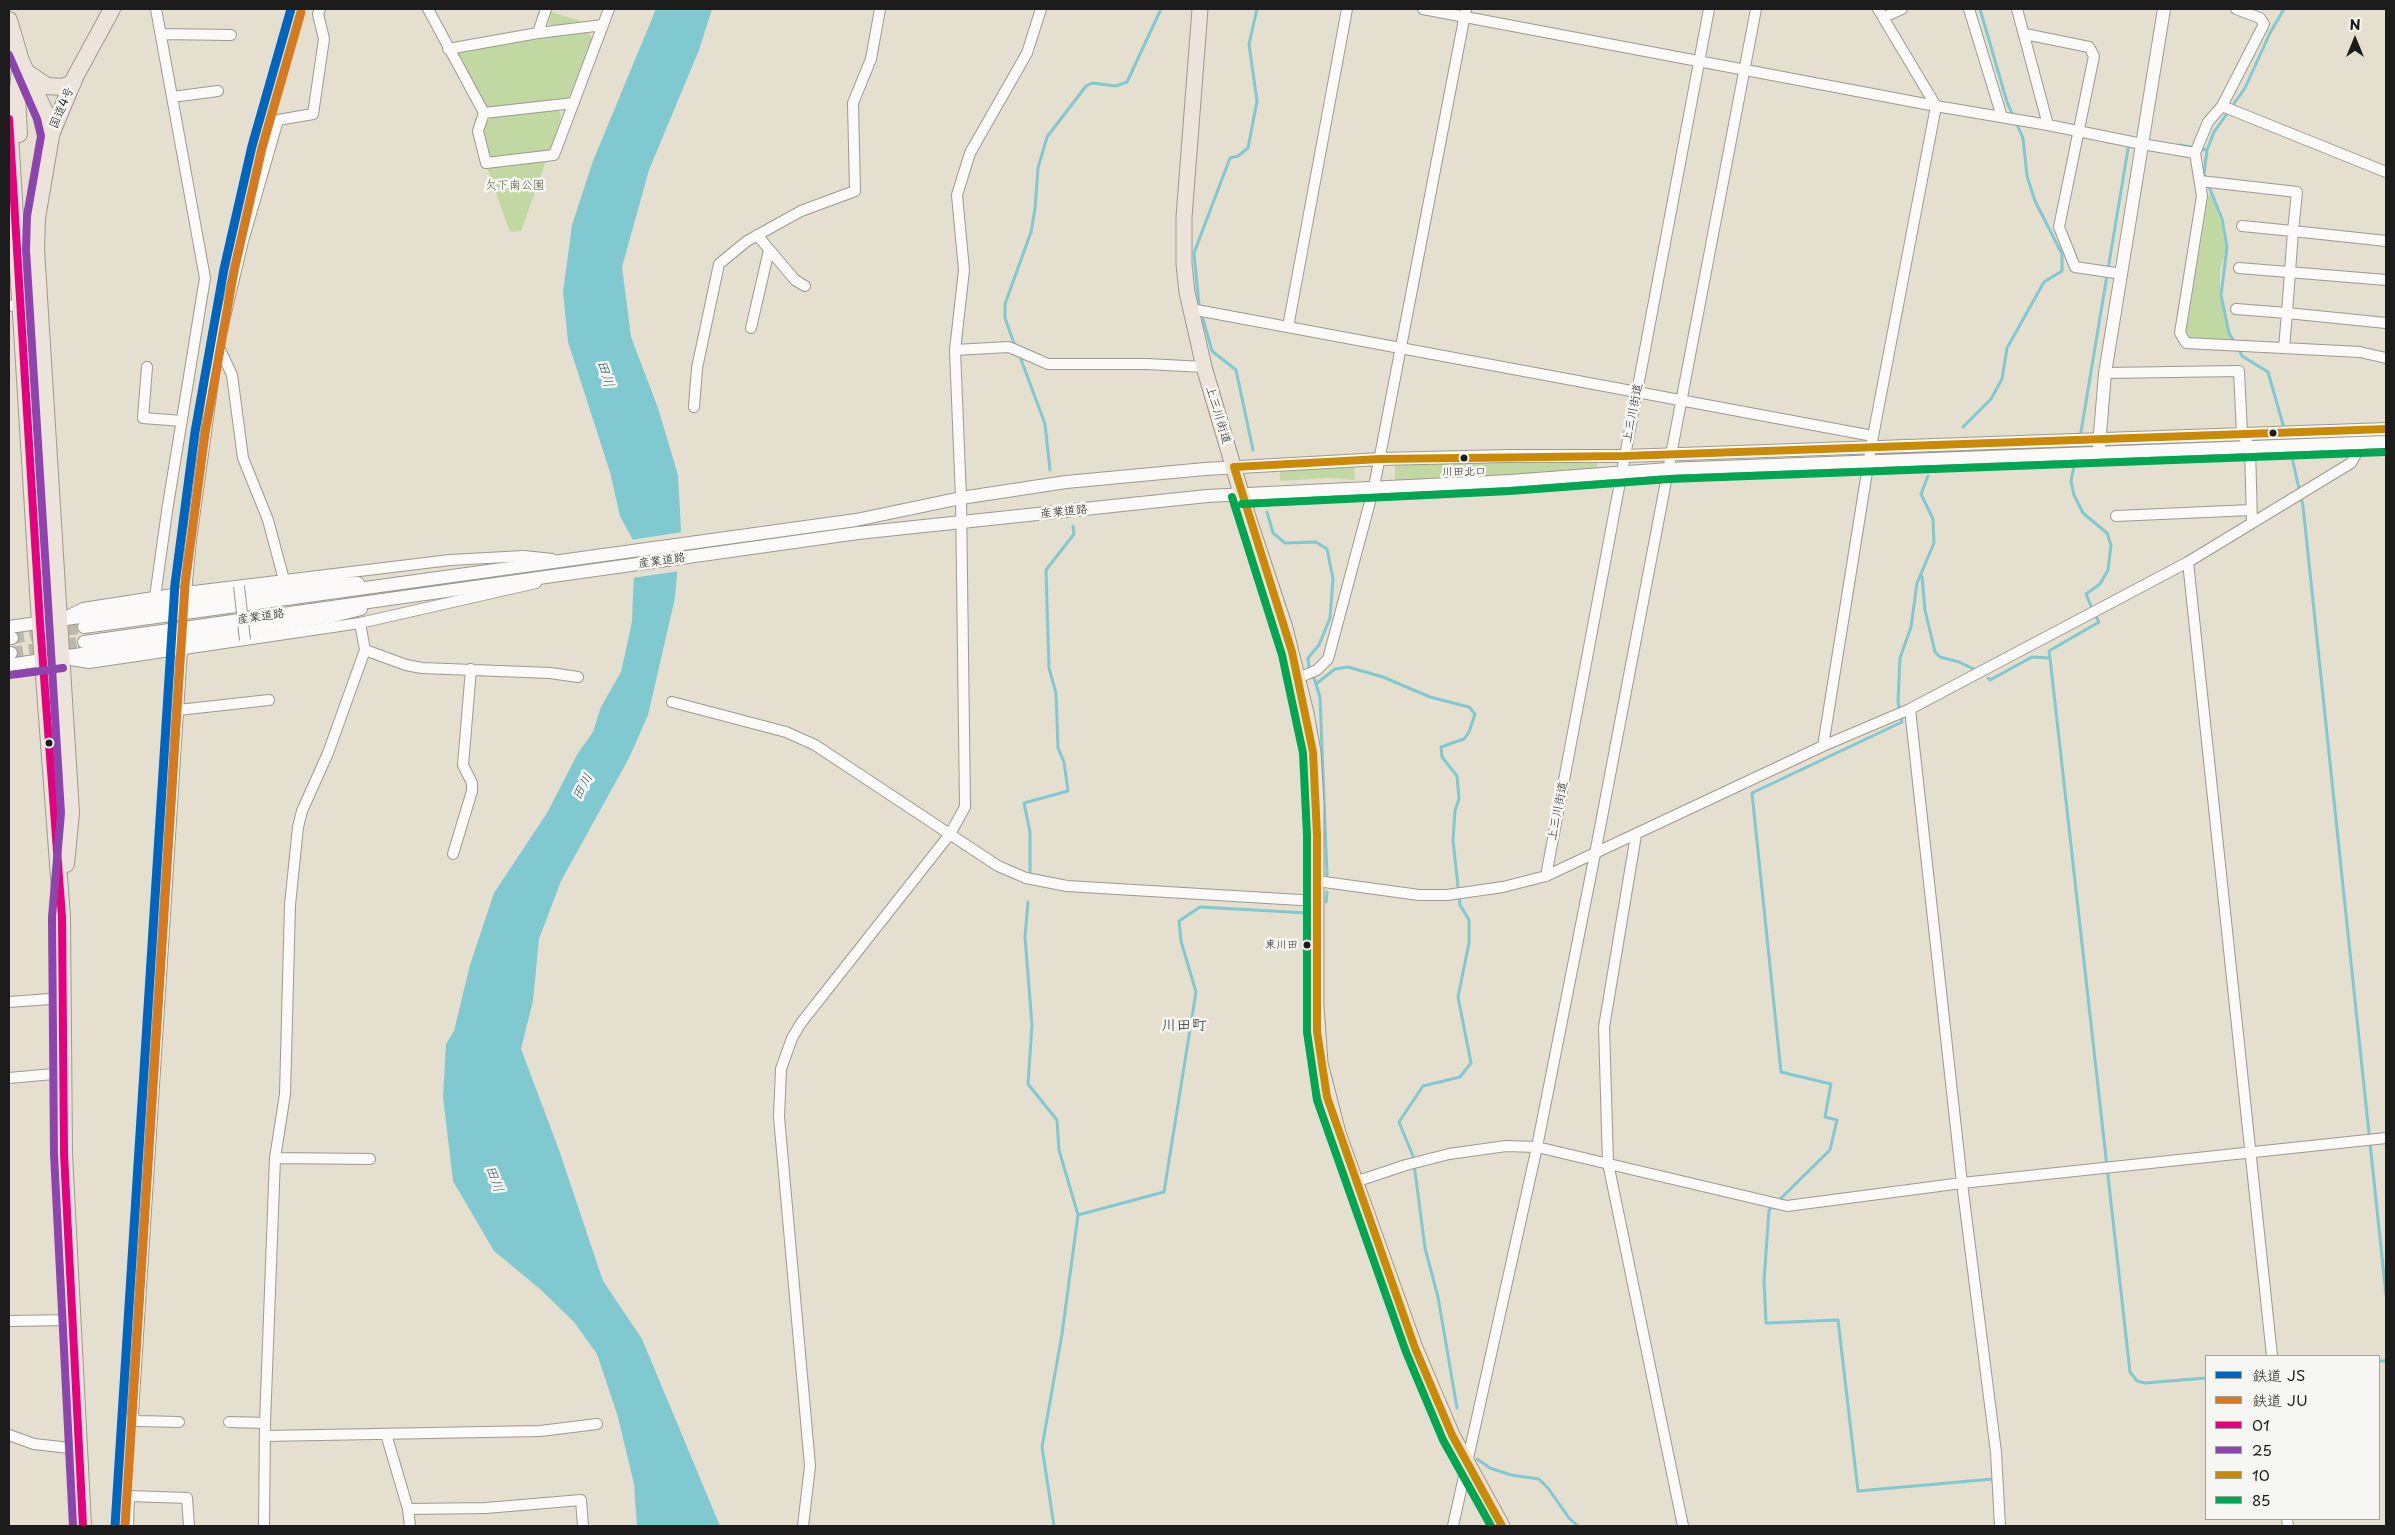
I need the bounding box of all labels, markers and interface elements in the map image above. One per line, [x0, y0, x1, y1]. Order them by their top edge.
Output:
text: N [2349, 14, 2361, 35]
north arrow [2330, 15, 2380, 65]
street label: 国道4号 [47, 85, 77, 131]
park label: 欠下南公園 [485, 179, 545, 193]
water label: 田川 [593, 358, 617, 390]
street label: 上三川街道 [1620, 382, 1646, 444]
street label: 上三川街道 [1202, 384, 1234, 446]
unlabelled marker [2268, 428, 2278, 438]
marker: 川田北口 [1459, 453, 1469, 463]
place label: 川田北口 [1442, 465, 1486, 479]
street label: 産業道路 [1039, 502, 1089, 522]
street label: 産業道路 [637, 551, 687, 571]
street label: 産業道路 [236, 607, 286, 627]
unlabelled marker [44, 738, 54, 748]
water label: 田川 [569, 771, 597, 803]
street label: 上三川街道 [1545, 780, 1571, 842]
place label: 東川田 [1265, 938, 1298, 952]
marker: 東川田 [1302, 940, 1312, 950]
district label: 川田町 [1162, 1017, 1206, 1035]
water label: 田川 [481, 1163, 507, 1195]
legend [2205, 1355, 2380, 1520]
text: 鉄道 JS [2252, 1363, 2305, 1386]
text: 鉄道 JU [2252, 1388, 2308, 1411]
text: 01 [2252, 1413, 2270, 1436]
text: 25 [2252, 1438, 2272, 1461]
text: 10 [2252, 1463, 2270, 1486]
text: 85 [2252, 1488, 2270, 1511]

